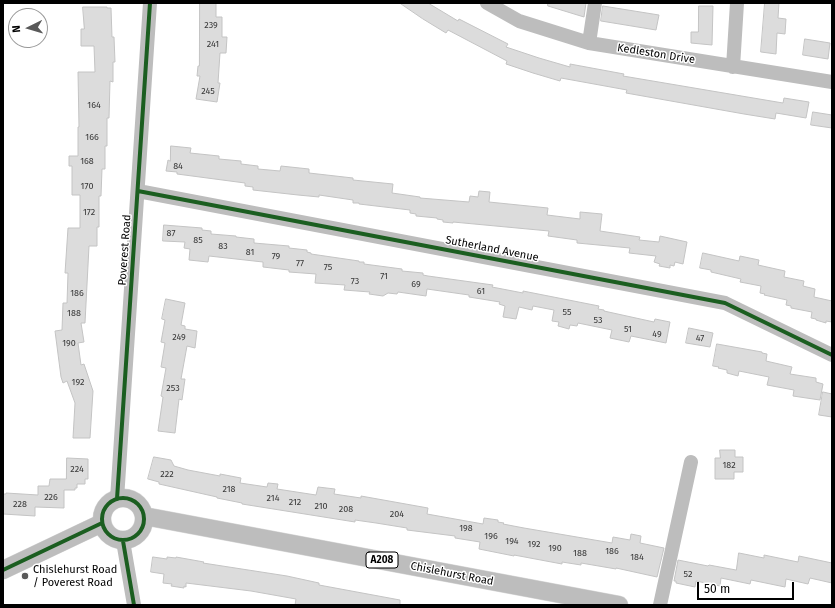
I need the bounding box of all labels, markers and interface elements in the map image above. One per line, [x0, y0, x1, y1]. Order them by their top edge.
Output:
north arrow [8, 8, 48, 48]
house number: 239 [204, 20, 218, 30]
text: N [10, 25, 23, 33]
house number: 241 [207, 39, 219, 49]
street label: Kedleston Drive [616, 41, 696, 67]
house number: 245 [201, 86, 215, 96]
house number: 164 [87, 100, 101, 110]
house number: 166 [85, 132, 99, 142]
house number: 168 [80, 156, 94, 166]
house number: 84 [173, 161, 183, 171]
house number: 170 [81, 181, 93, 191]
house number: 172 [83, 207, 95, 217]
street label: Poverest Road [116, 214, 134, 286]
house number: 87 [167, 228, 175, 238]
street label: Sutherland Avenue [444, 233, 540, 265]
house number: 85 [193, 235, 203, 245]
house number: 83 [218, 241, 228, 251]
house number: 81 [246, 247, 254, 257]
house number: 79 [272, 251, 280, 261]
house number: 77 [296, 258, 304, 268]
house number: 75 [324, 262, 332, 272]
house number: 71 [380, 271, 388, 281]
house number: 73 [351, 276, 359, 286]
house number: 69 [411, 279, 421, 289]
house number: 61 [477, 286, 485, 296]
house number: 186 [70, 288, 84, 298]
house number: 55 [563, 307, 571, 317]
house number: 188 [67, 308, 81, 318]
house number: 53 [594, 315, 602, 325]
house number: 51 [624, 324, 632, 334]
house number: 49 [652, 329, 662, 339]
house number: 249 [172, 332, 186, 342]
house number: 47 [696, 333, 704, 343]
house number: 190 [62, 338, 76, 348]
house number: 192 [72, 377, 84, 387]
house number: 253 [166, 383, 180, 393]
house number: 182 [722, 460, 736, 470]
house number: 224 [70, 464, 84, 474]
house number: 222 [160, 469, 174, 479]
house number: 218 [222, 484, 236, 494]
house number: 226 [44, 492, 58, 502]
house number: 214 [267, 493, 279, 503]
house number: 212 [289, 497, 301, 507]
house number: 228 [13, 499, 27, 509]
house number: 210 [314, 501, 328, 511]
house number: 208 [339, 504, 353, 514]
house number: 204 [390, 509, 404, 519]
house number: 198 [459, 523, 473, 533]
house number: 196 [484, 531, 498, 541]
house number: 194 [505, 536, 519, 546]
house number: 192 [528, 539, 540, 549]
house number: 190 [548, 543, 562, 553]
house number: 186 [605, 546, 619, 556]
house number: 188 [573, 548, 587, 558]
road number: A208 [366, 552, 398, 568]
house number: 184 [630, 552, 644, 562]
street label: Chislehurst Road [409, 559, 495, 589]
place label: Chislehurst Road / Poverest Road [33, 563, 117, 589]
house number: 52 [684, 569, 692, 579]
marker: Chislehurst Road / Poverest Road [20, 571, 30, 581]
scale bar [699, 574, 796, 600]
text: 50 m [704, 582, 730, 596]

